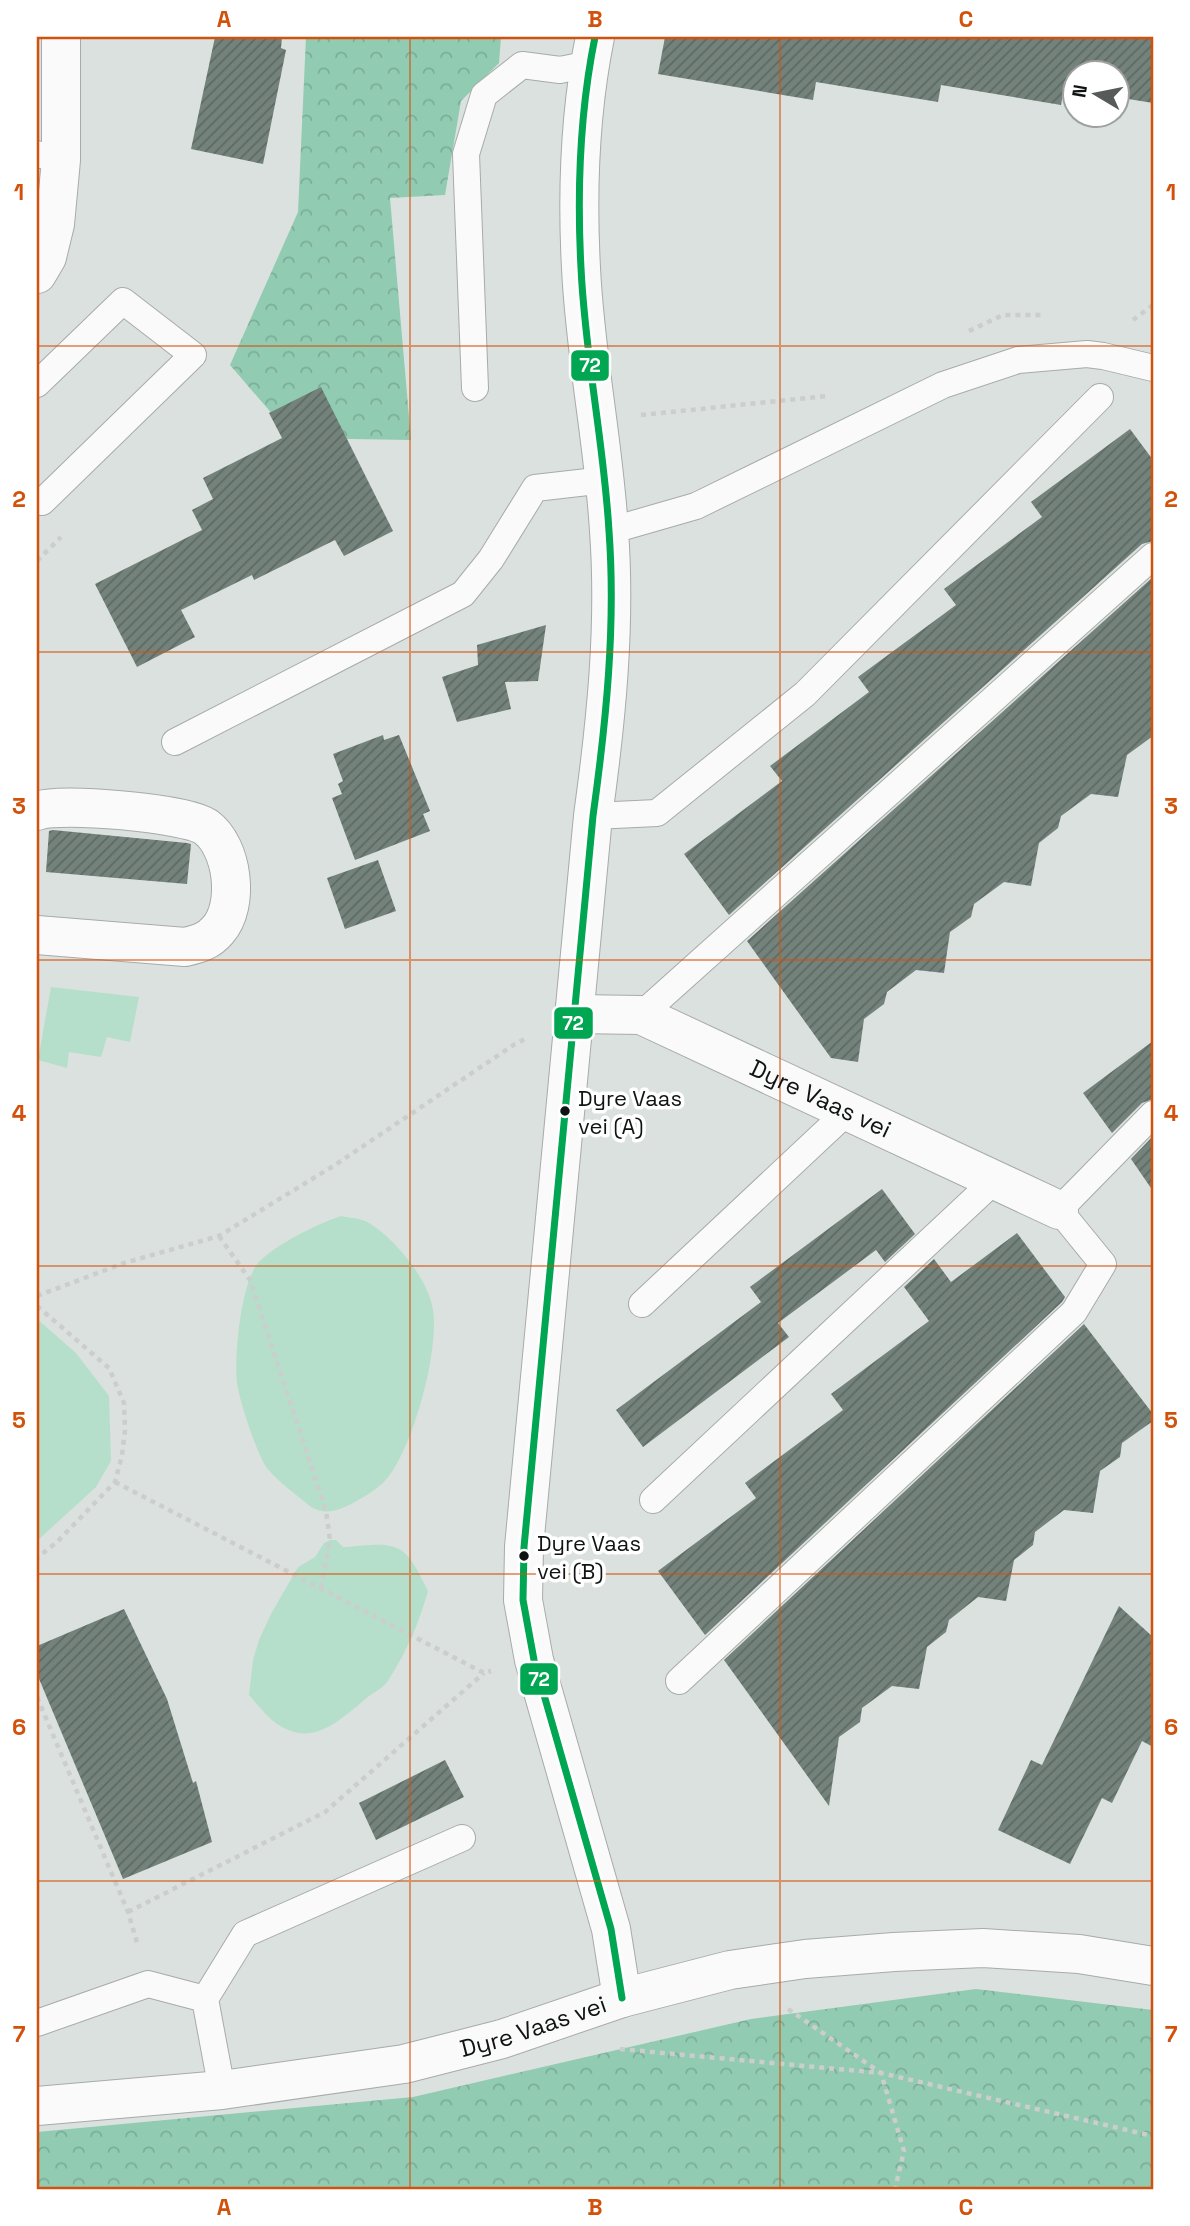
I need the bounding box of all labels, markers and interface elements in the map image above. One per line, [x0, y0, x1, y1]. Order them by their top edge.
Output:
text: A [217, 4, 232, 34]
text: B [587, 4, 603, 34]
text: C [959, 4, 973, 34]
north arrow [1060, 60, 1130, 130]
text: N [1066, 83, 1093, 100]
text: 1 [14, 177, 24, 207]
text: 1 [1166, 177, 1176, 207]
line badge: 72 [570, 349, 610, 382]
text: 72 [579, 353, 601, 378]
text: 2 [12, 484, 26, 514]
text: 2 [1164, 484, 1178, 514]
text: 3 [12, 791, 26, 821]
text: 3 [1164, 791, 1178, 821]
line badge: 72 [553, 1006, 594, 1040]
text: 72 [562, 1011, 584, 1036]
street label: Dyre Vaas vei [745, 1052, 896, 1144]
place label: Dyre Vaas vei (A) [578, 1084, 682, 1140]
text: 4 [12, 1098, 27, 1128]
text: 4 [1164, 1098, 1179, 1128]
marker: Dyre Vaas vei (A) [558, 1104, 572, 1118]
text: 5 [12, 1405, 26, 1435]
text: 5 [1164, 1405, 1178, 1435]
place label: Dyre Vaas vei (B) [537, 1529, 641, 1585]
marker: Dyre Vaas vei (B) [517, 1549, 531, 1563]
line badge: 72 [519, 1662, 559, 1696]
text: 72 [528, 1667, 550, 1692]
text: 6 [12, 1712, 26, 1742]
text: 6 [1164, 1712, 1178, 1742]
street label: Dyre Vaas vei [457, 1988, 610, 2064]
text: 7 [13, 2019, 26, 2049]
text: 7 [1165, 2019, 1178, 2049]
text: A [217, 2192, 232, 2222]
text: B [587, 2192, 603, 2222]
text: C [959, 2192, 973, 2222]

